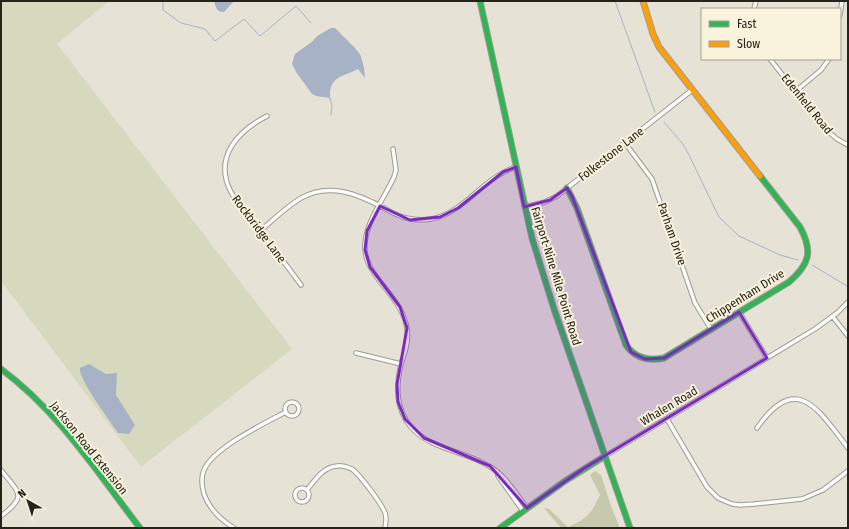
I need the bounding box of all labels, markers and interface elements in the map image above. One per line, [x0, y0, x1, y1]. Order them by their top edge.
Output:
legend [701, 8, 841, 60]
text: Fast [737, 17, 756, 31]
text: Slow [737, 37, 760, 51]
street label: Edenfield Road [778, 71, 836, 137]
street label: Folkestone Lane [575, 124, 647, 184]
street label: Rockbridge Lane [229, 192, 289, 266]
street label: Parham Drive [655, 201, 689, 267]
street label: Fairport-Nine Mile Point Road [528, 205, 584, 347]
street label: Chippenham Drive [703, 266, 787, 326]
street label: Whalen Road [638, 383, 700, 429]
street label: Jackson Road Extension [47, 399, 131, 497]
north arrow [8, 481, 48, 521]
text: N [15, 486, 29, 501]

